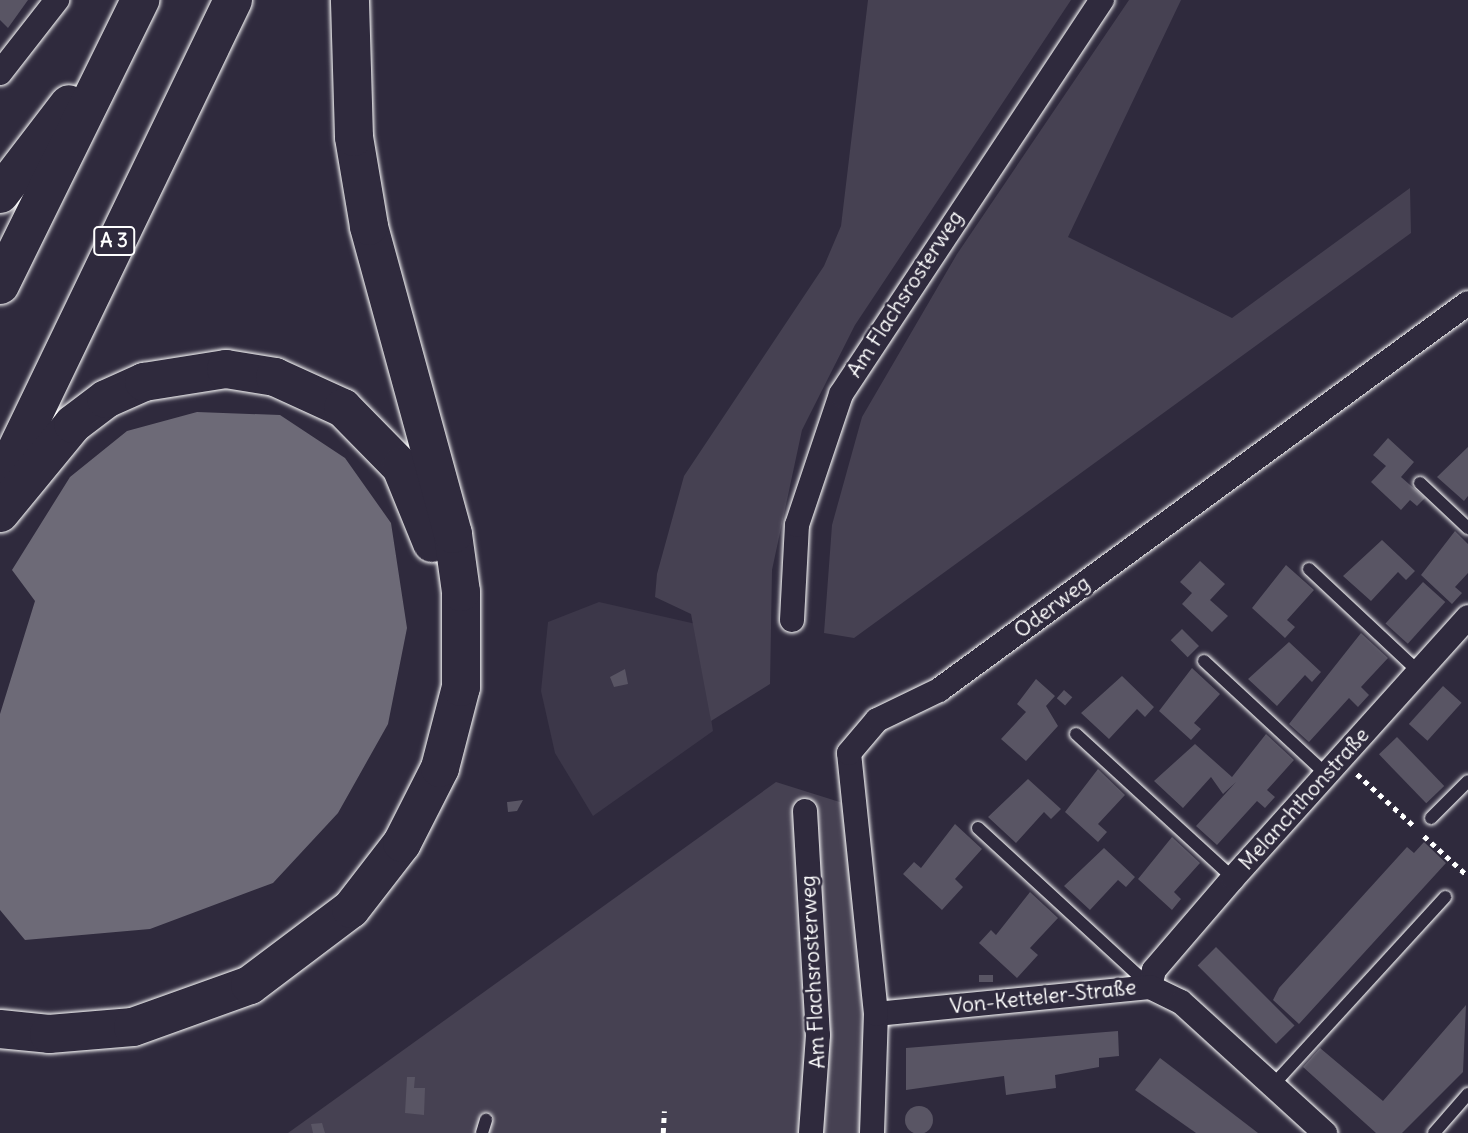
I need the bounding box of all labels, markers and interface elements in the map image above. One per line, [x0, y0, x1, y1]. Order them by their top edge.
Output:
street label: Am Flachsrosterweg [842, 206, 968, 382]
road number: A 3 [93, 226, 135, 256]
street label: Oderweg [1009, 570, 1095, 644]
street label: Melanchthonstraße [1234, 723, 1374, 875]
street label: Am Flachsrosterweg [795, 875, 831, 1069]
street label: Von-Ketteler-Straße [949, 975, 1137, 1019]

